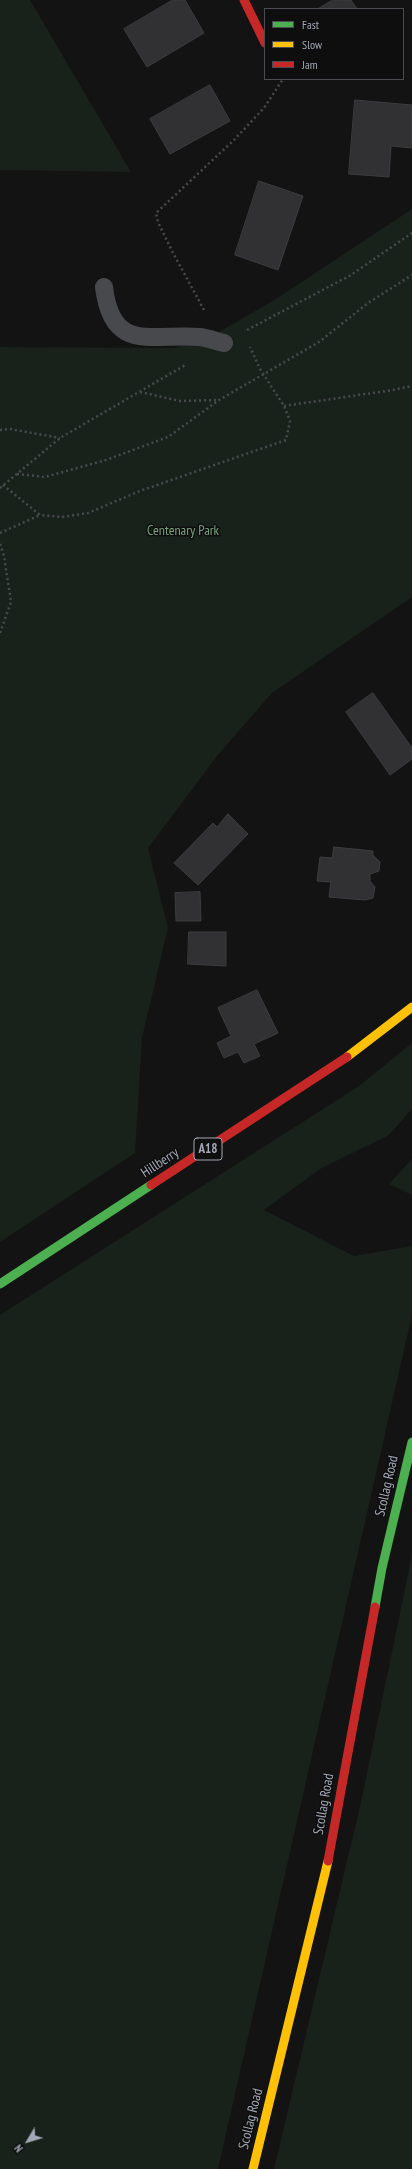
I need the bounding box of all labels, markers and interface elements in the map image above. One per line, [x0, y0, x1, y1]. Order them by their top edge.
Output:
legend [264, 8, 404, 80]
text: Fast [302, 17, 319, 32]
text: Slow [302, 37, 322, 52]
text: Jam [302, 57, 318, 72]
park label: Centenary Park [147, 523, 219, 539]
road number: A18 [194, 1138, 222, 1160]
street label: Hillberry [138, 1145, 182, 1181]
street label: Scollag Road [372, 1454, 402, 1518]
street label: Scollag Road [310, 1772, 338, 1836]
street label: Scollag Road [235, 2087, 267, 2151]
north arrow [8, 2121, 48, 2161]
text: N [11, 2142, 26, 2155]

